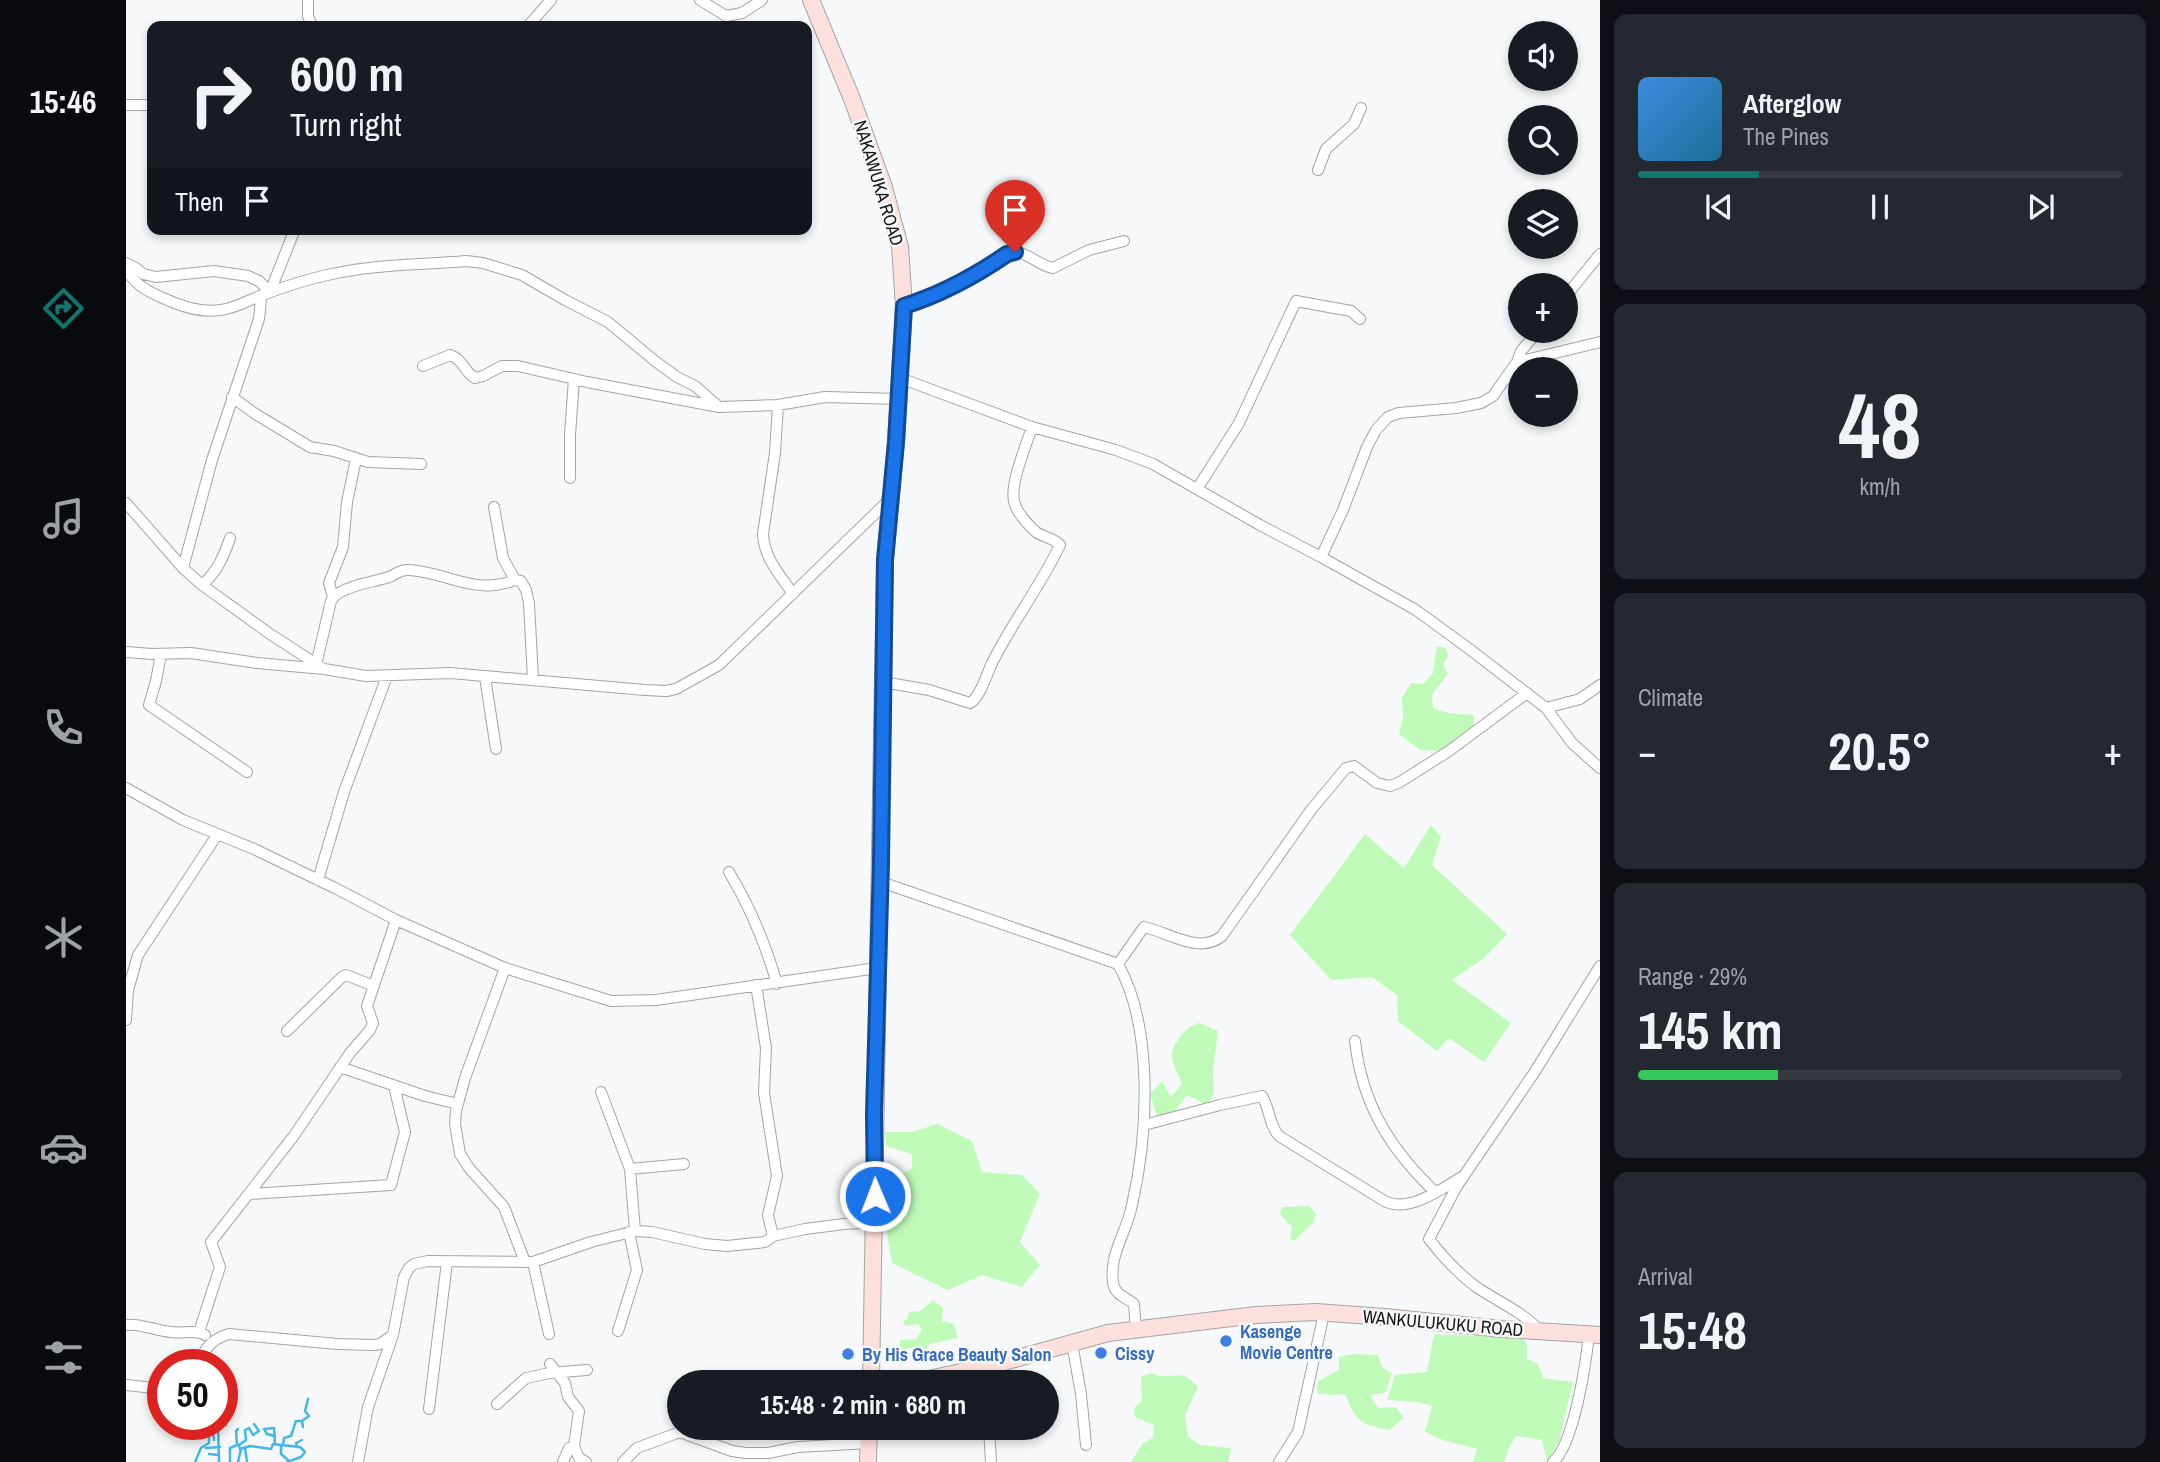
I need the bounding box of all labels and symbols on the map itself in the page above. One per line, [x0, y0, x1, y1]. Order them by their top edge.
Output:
street label: NAKAWUKA ROAD [848, 117, 910, 249]
pin [985, 180, 1045, 252]
position arrow [838, 1159, 912, 1233]
street label: WANKULUKUKU ROAD [1362, 1304, 1524, 1342]
place label: Kasenge Movie Centre [1240, 1319, 1333, 1365]
marker: Kasenge Movie Centre [1218, 1333, 1234, 1349]
place label: Cissy [1115, 1341, 1155, 1366]
place label: By His Grace Beauty Salon [862, 1342, 1052, 1367]
marker: Cissy [1093, 1345, 1109, 1361]
marker: By His Grace Beauty Salon [840, 1346, 856, 1362]
speed limit sign: 50 [147, 1349, 238, 1440]

